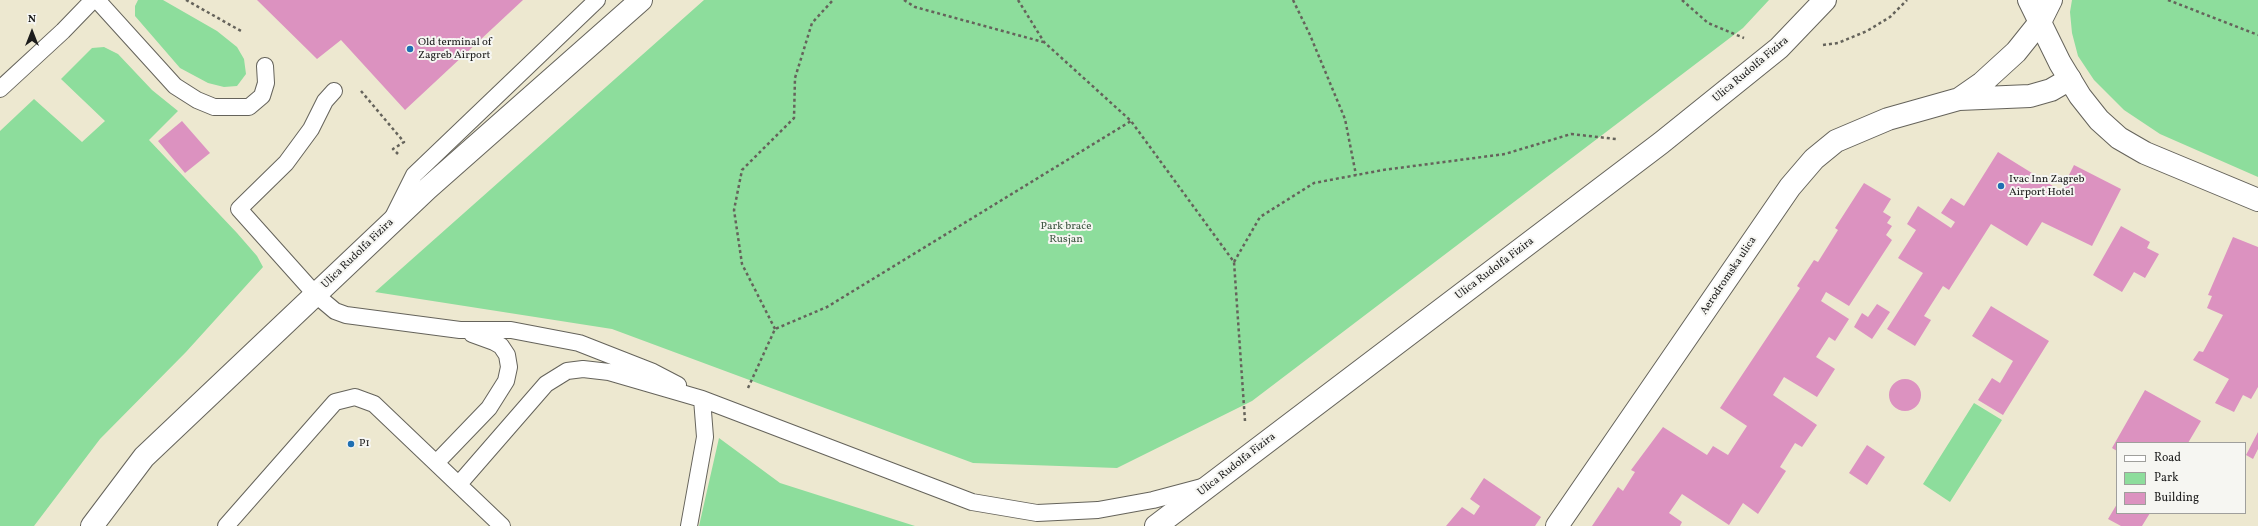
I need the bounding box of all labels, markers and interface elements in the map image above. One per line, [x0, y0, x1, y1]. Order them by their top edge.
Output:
north arrow [12, 12, 52, 52]
text: N [28, 12, 36, 27]
street label: Ulica Rudolfa Fizira [1710, 34, 1792, 106]
place label: Old terminal of Zagreb Airport [418, 36, 492, 62]
marker: Old terminal of Zagreb Airport [405, 44, 415, 54]
place label: Ivac Inn Zagreb Airport Hotel [2009, 173, 2084, 199]
marker: Ivac Inn Zagreb Airport Hotel [1996, 181, 2006, 191]
street label: Ulica Rudolfa Fizira [319, 216, 397, 292]
park label: Park braće Rusjan [1041, 220, 1091, 246]
street label: Ulica Rudolfa Fizira [1453, 235, 1537, 303]
street label: Aerodromska ulica [1698, 235, 1760, 317]
street label: Ulica Rudolfa Fizira [1195, 431, 1279, 499]
place label: P1 [359, 437, 370, 451]
marker: P1 [346, 439, 356, 449]
legend [2116, 442, 2246, 514]
text: Road [2154, 450, 2181, 466]
text: Park [2154, 470, 2179, 486]
text: Building [2154, 490, 2199, 506]

